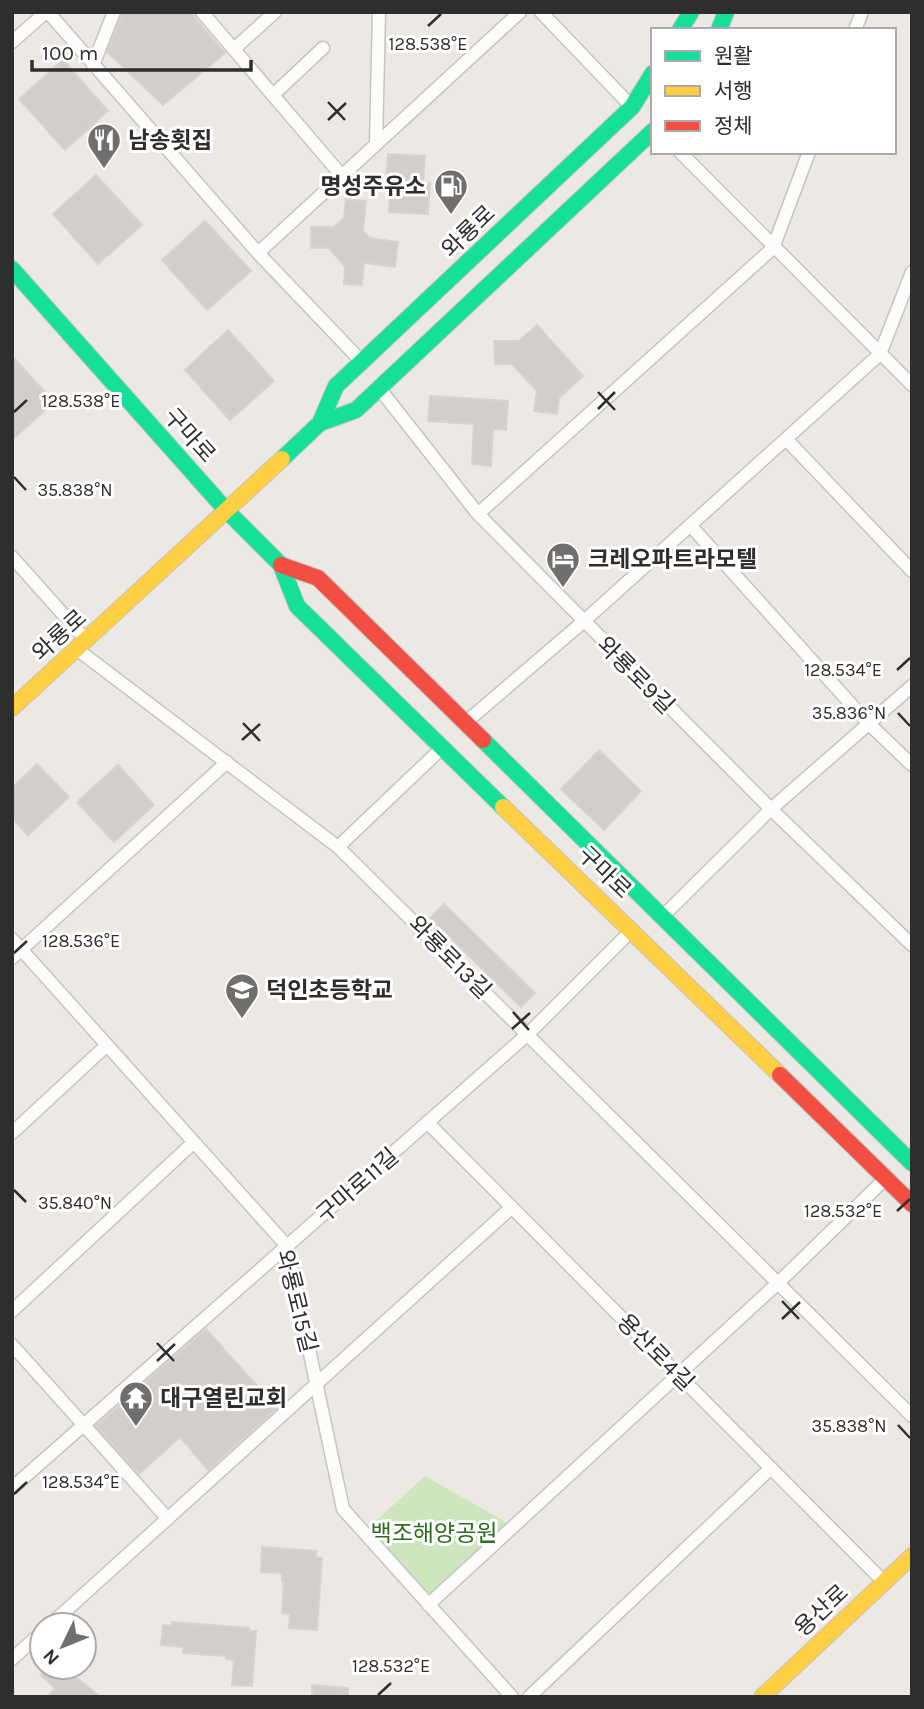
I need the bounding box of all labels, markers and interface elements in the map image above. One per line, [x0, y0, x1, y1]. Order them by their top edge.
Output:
scale bar [32, 28, 250, 72]
legend [651, 28, 896, 154]
text: 128.538°E [389, 33, 467, 55]
text: 100 m [42, 41, 99, 65]
text: 원활 [714, 44, 753, 68]
text: 서행 [714, 79, 753, 103]
text: 정체 [714, 114, 753, 138]
restaurant icon: 남송횟집 [85, 121, 123, 170]
place label: 남송횟집 [128, 127, 213, 154]
fuel station icon: 명성주유소 [432, 167, 470, 216]
place label: 명성주유소 [320, 173, 426, 200]
street label: 와룡로 [436, 200, 501, 263]
text: 128.538°E [42, 390, 120, 412]
street label: 구마로 [158, 403, 221, 468]
text: 35.838°N [37, 479, 113, 501]
hotel icon: 크레오파트라모텔 [544, 540, 582, 589]
place label: 크레오파트라모텔 [588, 546, 757, 573]
street label: 와룡로 [27, 604, 92, 667]
street label: 와룡로9길 [591, 631, 680, 720]
text: 128.534°E [804, 659, 882, 681]
text: 35.836°N [812, 702, 886, 724]
street label: 구마로 [572, 841, 637, 904]
street label: 와룡로13길 [403, 910, 497, 1004]
text: 128.536°E [42, 930, 120, 952]
school or university icon: 덕인초등학교 [223, 971, 261, 1020]
place label: 덕인초등학교 [266, 977, 393, 1004]
street label: 구마로11길 [311, 1142, 404, 1228]
text: 35.840°N [38, 1192, 112, 1214]
text: 128.532°E [804, 1200, 882, 1222]
street label: 와룡로15길 [271, 1247, 322, 1355]
street label: 용산로4길 [612, 1308, 700, 1396]
temple icon: 대구열린교회 [117, 1379, 155, 1428]
place label: 대구열린교회 [160, 1385, 287, 1412]
text: 35.838°N [811, 1415, 887, 1437]
text: 128.534°E [42, 1471, 120, 1493]
park label: 백조해양공원 [371, 1520, 497, 1547]
street label: 용산로 [789, 1579, 854, 1642]
north arrow [28, 1611, 98, 1681]
text: N [39, 1644, 64, 1669]
text: 128.532°E [352, 1655, 430, 1677]

